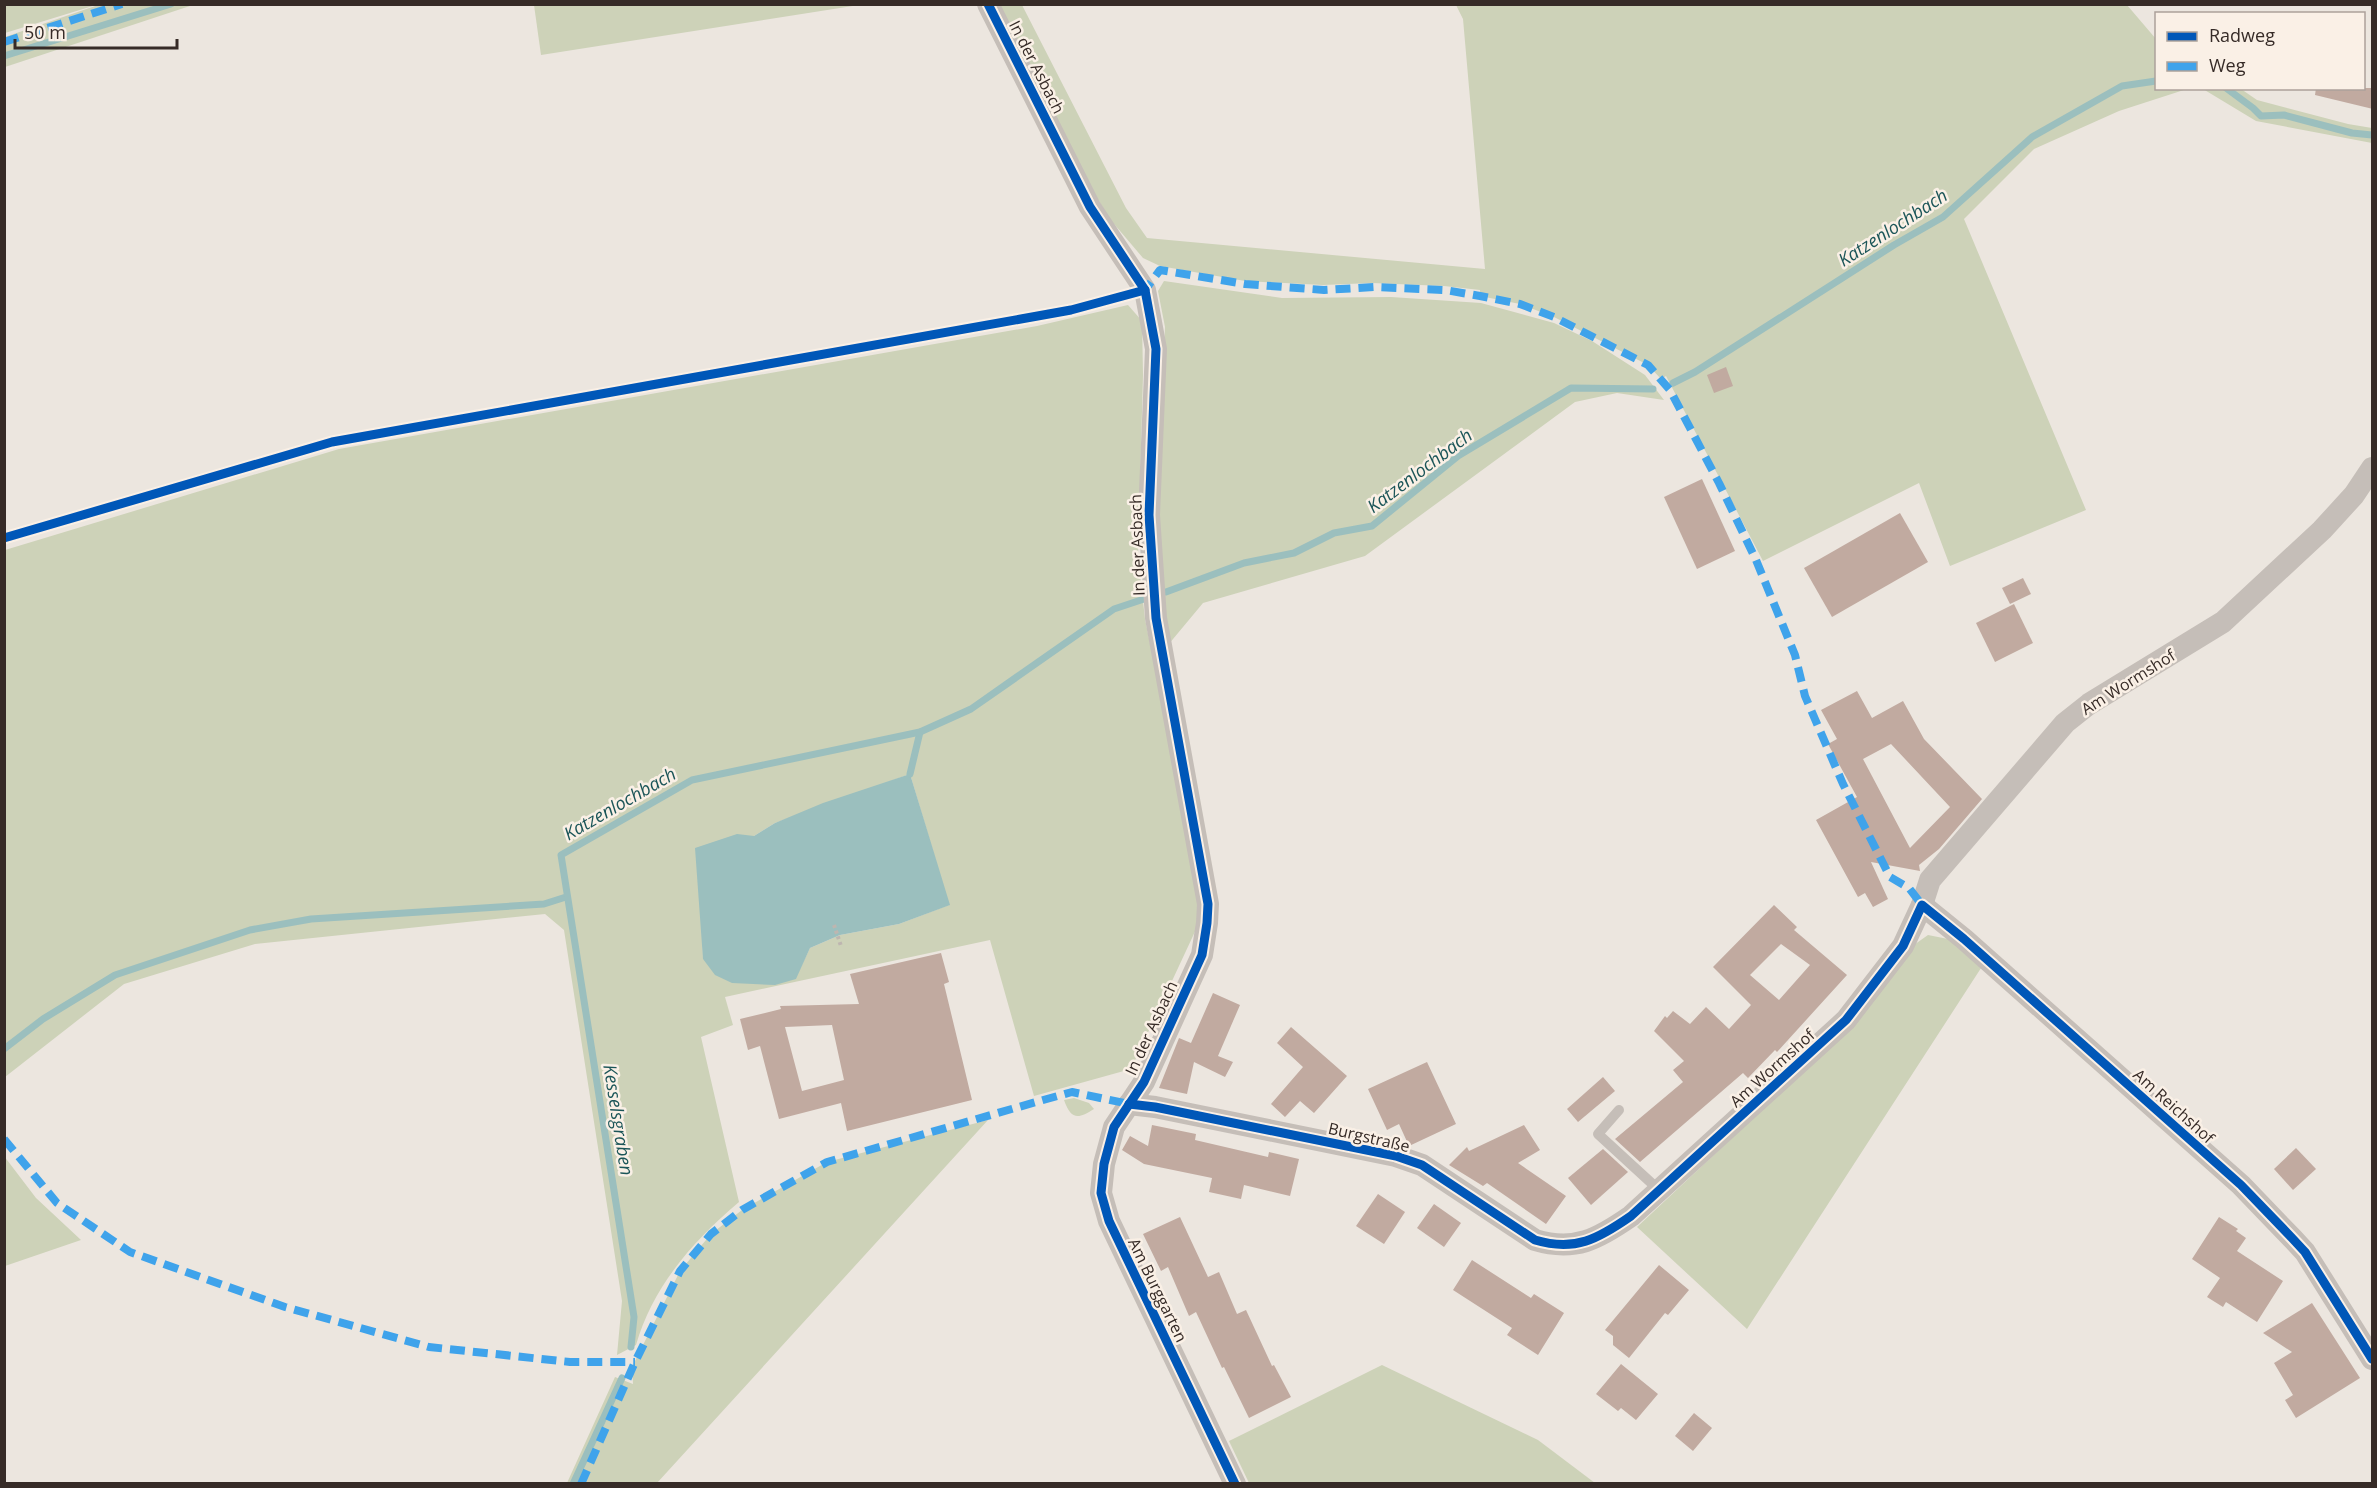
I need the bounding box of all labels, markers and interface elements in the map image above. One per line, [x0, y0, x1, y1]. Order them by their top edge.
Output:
scale bar [15, 12, 177, 50]
legend [2155, 12, 2365, 90]
street label: In der Asbach [1004, 17, 1070, 117]
text: 50 m [24, 20, 66, 44]
text: Radweg [2209, 23, 2275, 47]
text: Weg [2209, 53, 2246, 77]
water label: Katzenlochbach [1833, 183, 1952, 271]
water label: Katzenlochbach [1362, 423, 1477, 518]
street label: In der Asbach [1124, 494, 1150, 596]
street label: Am Wormshof [2077, 643, 2181, 720]
water label: Katzenlochbach [559, 761, 680, 845]
street label: In der Asbach [1120, 977, 1182, 1079]
street label: Am Wormshof [1725, 1023, 1820, 1112]
water label: Kesselsgraben [598, 1063, 640, 1177]
street label: Am Reichshof [2129, 1064, 2220, 1149]
street label: Burgstraße [1326, 1117, 1412, 1157]
street label: Am Burggarten [1123, 1234, 1193, 1346]

